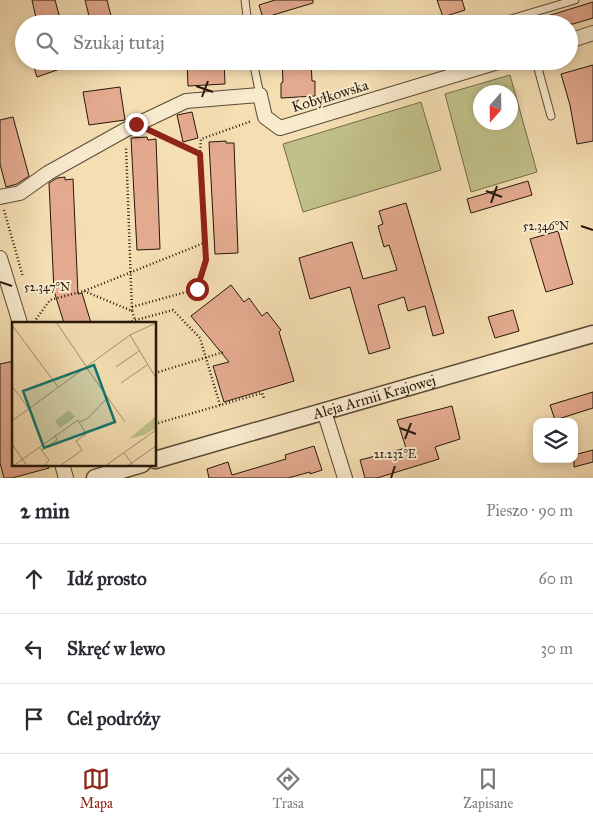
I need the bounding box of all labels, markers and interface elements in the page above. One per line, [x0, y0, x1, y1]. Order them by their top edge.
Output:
search box [15, 15, 578, 70]
icon: search [33, 29, 61, 57]
text: Szukaj tutaj [73, 31, 165, 54]
street label: Kobyłkowska [290, 76, 371, 116]
north arrow [473, 85, 518, 130]
route end [125, 113, 148, 136]
text: 52.346°N [523, 219, 569, 233]
route start [186, 278, 209, 301]
text: 52.347°N [24, 280, 70, 294]
inset map [12, 322, 156, 466]
street label: Aleja Armii Krajowej [310, 371, 438, 423]
map controls [533, 418, 578, 463]
button: layers [533, 418, 578, 463]
text: 21.232°E [374, 447, 417, 461]
text: 2 min [20, 498, 70, 524]
text: Pieszo · 90 m [486, 501, 573, 520]
icon: ahead [20, 565, 48, 593]
text: Idź prosto [67, 567, 147, 590]
text: 60 m [539, 569, 573, 588]
icon: left [20, 635, 48, 663]
text: Skręć w lewo [67, 637, 165, 660]
text: 30 m [540, 639, 573, 658]
icon: arrive [20, 705, 48, 733]
text: Cel podróży [67, 707, 160, 730]
tab: Mapa [80, 765, 113, 812]
tab: Trasa [272, 765, 304, 812]
tab: Zapisane [463, 765, 513, 812]

